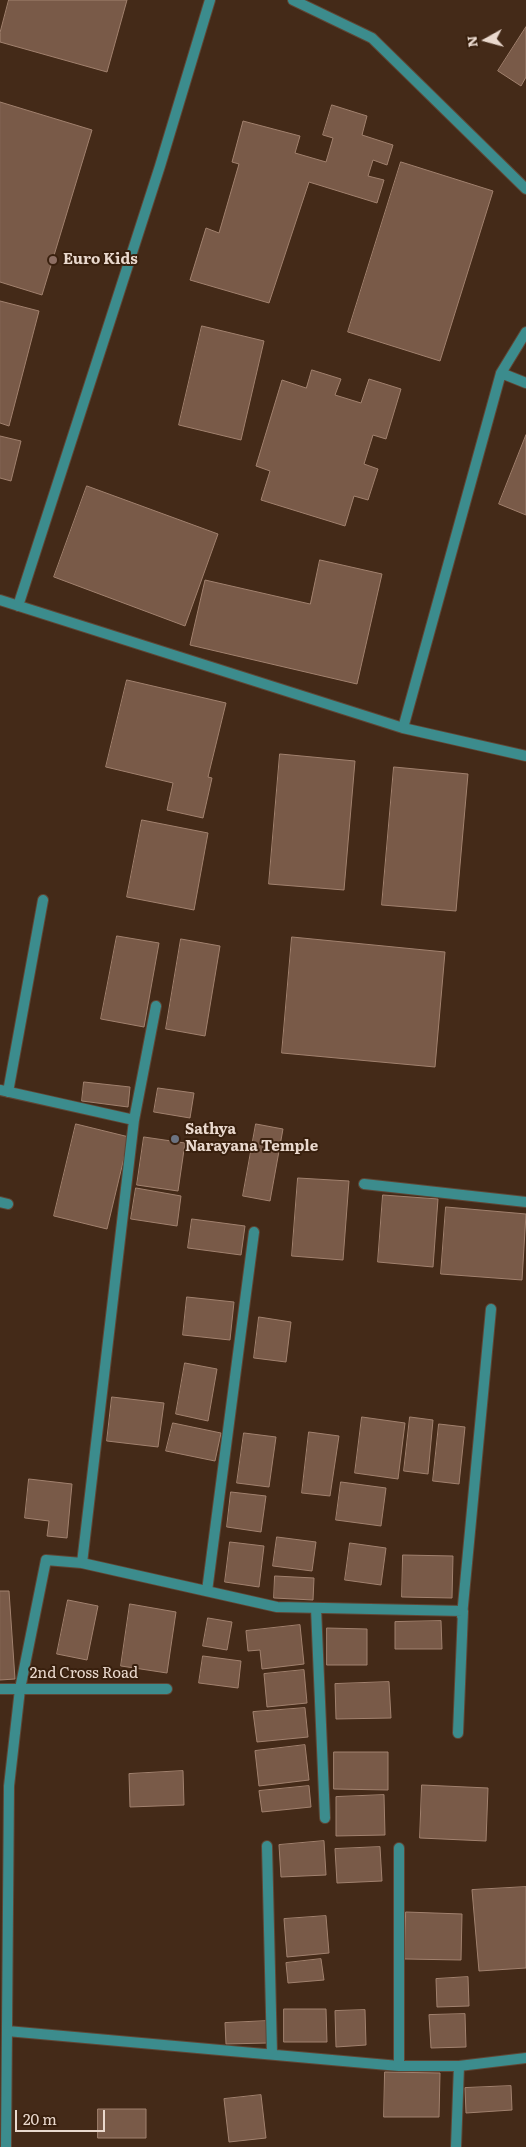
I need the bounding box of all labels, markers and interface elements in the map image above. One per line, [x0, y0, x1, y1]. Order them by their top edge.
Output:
north arrow [461, 15, 511, 65]
text: N [460, 35, 482, 49]
place label: Euro Kids [63, 251, 138, 269]
marker: Euro Kids [47, 254, 59, 266]
place label: Sathya Narayana Temple [185, 1121, 318, 1156]
marker: Sathya Narayana Temple [169, 1133, 181, 1145]
street label: 2nd Cross Road [30, 1665, 138, 1683]
scale bar [18, 2100, 108, 2132]
text: 20 m [23, 2107, 57, 2130]

